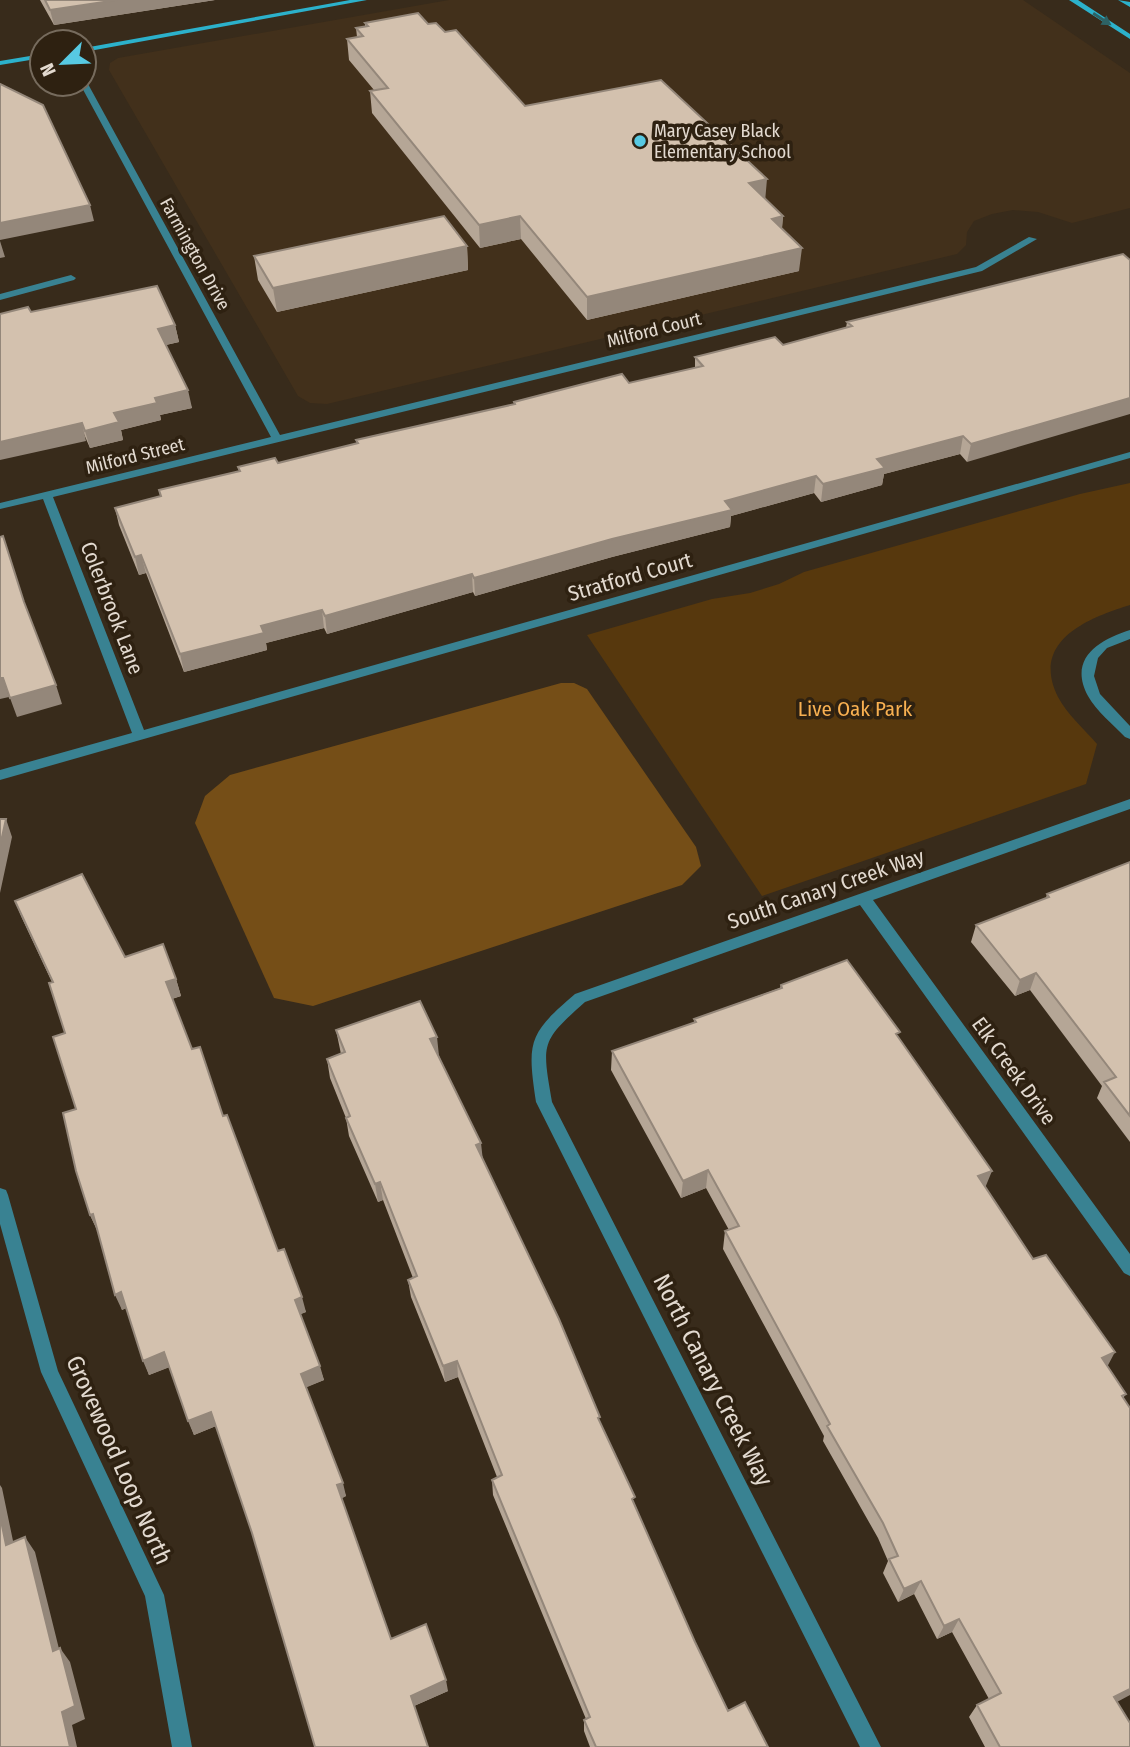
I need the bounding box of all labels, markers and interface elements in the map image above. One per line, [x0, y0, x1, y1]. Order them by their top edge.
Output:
one-way arrow [1092, 12, 1111, 25]
north arrow [28, 28, 98, 98]
text: N [35, 60, 61, 80]
place label: Mary Casey Black Elementary School [654, 120, 791, 163]
marker: Mary Casey Black Elementary School [632, 133, 648, 149]
street label: Farmington Drive [155, 194, 235, 314]
street label: Milford Court [605, 308, 704, 352]
street label: Milford Street [83, 433, 187, 479]
street label: Colerbrook Lane [75, 538, 149, 678]
street label: Stratford Court [565, 547, 695, 607]
park label: Live Oak Park [798, 696, 912, 722]
street label: South Canary Creek Way [724, 843, 928, 935]
street label: Elk Creek Drive [966, 1012, 1062, 1130]
street label: North Canary Creek Way [647, 1269, 779, 1491]
street label: Grovewood Loop North [60, 1351, 178, 1569]

